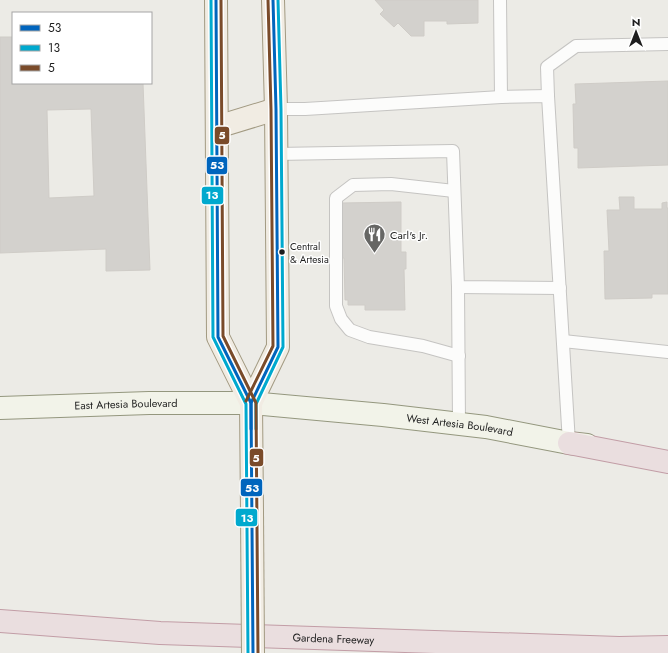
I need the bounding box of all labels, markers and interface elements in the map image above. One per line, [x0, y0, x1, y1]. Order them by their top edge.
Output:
legend [12, 12, 152, 84]
north arrow [616, 12, 656, 52]
text: N [632, 14, 640, 30]
text: 53 [48, 19, 62, 37]
text: 13 [48, 39, 60, 57]
text: 5 [48, 59, 55, 77]
line badge: 5 [214, 126, 230, 145]
text: 5 [218, 127, 226, 143]
line badge: 53 [206, 156, 228, 175]
text: 53 [210, 157, 224, 173]
line badge: 13 [201, 186, 224, 205]
text: 13 [206, 187, 218, 203]
restaurant icon: Carl's Jr. [361, 222, 387, 255]
place label: Carl's Jr. [390, 227, 428, 243]
place label: Central & Artesia [290, 239, 329, 267]
marker: Central & Artesia [277, 247, 287, 257]
street label: East Artesia Boulevard [74, 395, 178, 414]
street label: West Artesia Boulevard [406, 410, 514, 440]
line badge: 5 [249, 448, 264, 467]
text: 5 [252, 450, 260, 466]
line badge: 53 [240, 478, 263, 497]
text: 53 [245, 480, 259, 496]
line badge: 13 [235, 508, 258, 527]
text: 13 [241, 510, 253, 526]
street label: Gardena Freeway [292, 629, 375, 648]

